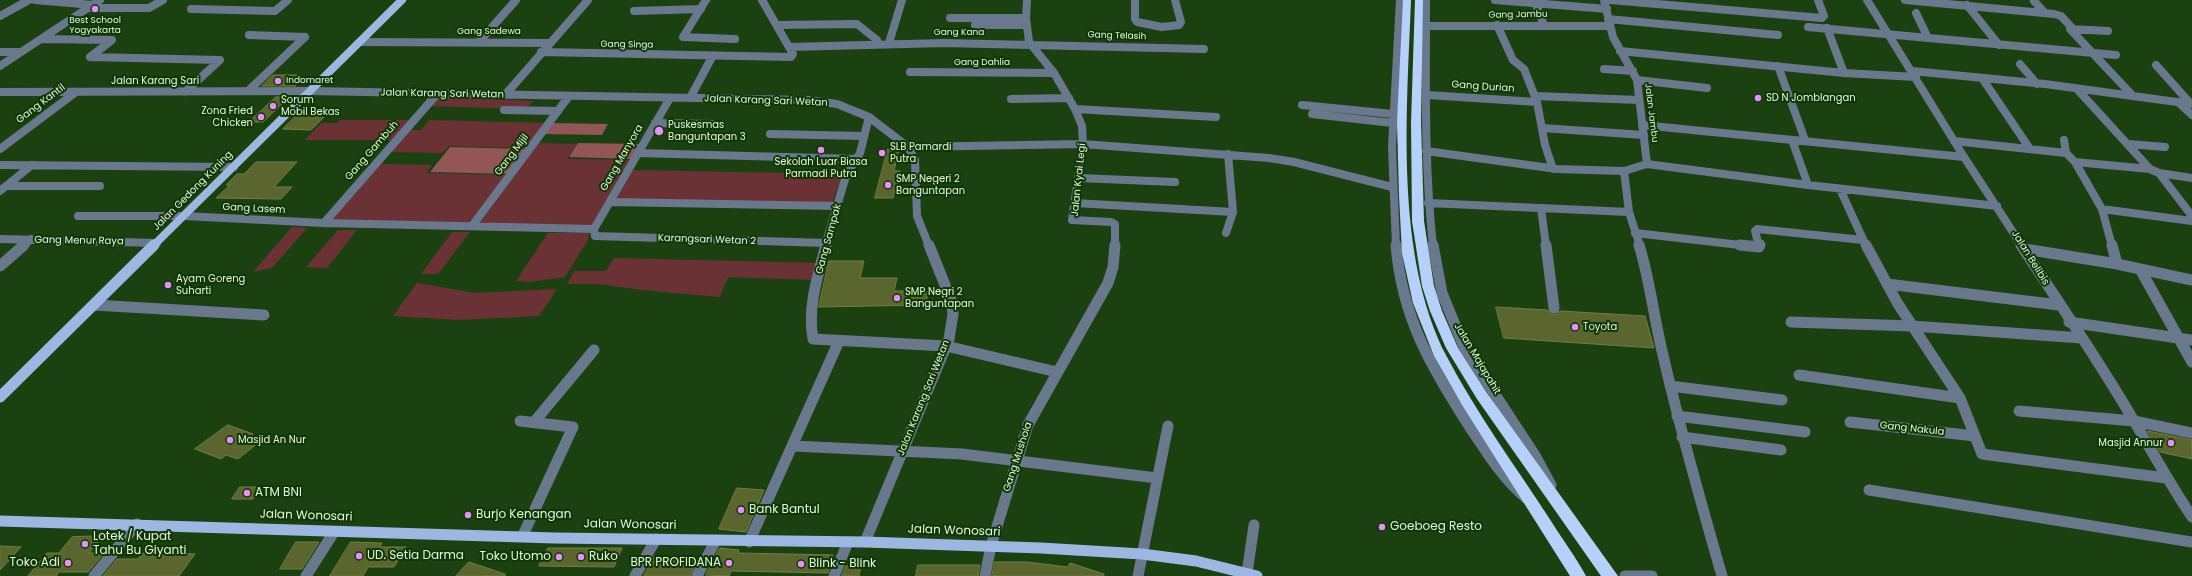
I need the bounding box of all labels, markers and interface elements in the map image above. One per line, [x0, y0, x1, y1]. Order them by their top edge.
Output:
marker: Best School Yogyakarta [90, 4, 100, 14]
street label: Gang Jambu [1488, 9, 1548, 21]
place label: Best School Yogyakarta [69, 16, 121, 37]
street label: Gang Sadewa [457, 27, 521, 37]
street label: Gang Kana [934, 28, 984, 38]
street label: Gang Telasih [1087, 30, 1147, 42]
street label: Gang Singa [601, 39, 653, 51]
street label: Gang Dahlia [954, 58, 1010, 68]
street label: Jalan Karang Sari [111, 75, 199, 87]
marker: Indomaret [273, 76, 283, 86]
place label: Indomaret [286, 76, 333, 86]
street label: Gang Durian [1451, 79, 1515, 95]
street label: Gang Kantil [14, 82, 68, 126]
street label: Jalan Jambu [1642, 83, 1660, 143]
street label: Jalan Karang Sari Wetan [380, 87, 504, 101]
place label: SD N Jomblangan [1766, 92, 1856, 104]
street label: Jalan Karang Sari Wetan [704, 93, 828, 109]
marker: SD N Jomblangan [1753, 93, 1763, 103]
place label: Sorum Mobil Bekas [281, 94, 340, 118]
marker: Sorum Mobil Bekas [268, 101, 278, 111]
place label: Zona Fried Chicken [201, 105, 253, 128]
marker: Zona Fried Chicken [256, 112, 266, 122]
street label: Gang Gambuh [343, 119, 401, 183]
place label: Puskesmas Banguntapan 3 [668, 119, 746, 142]
street label: Gang Manyora [598, 123, 646, 193]
marker: Puskesmas Banguntapan 3 [653, 125, 665, 137]
street label: Gang Mijil [493, 132, 531, 178]
place label: SLB Pamardi Putra [890, 141, 952, 164]
street label: Jalan Kyai Legi [1069, 143, 1089, 217]
marker: Sekolah Luar Biasa Parmadi Putra [816, 145, 826, 155]
marker: SLB Pamardi Putra [877, 148, 887, 158]
street label: Jalan Gedong Kuning [151, 149, 235, 233]
place label: Sekolah Luar Biasa Parmadi Putra [774, 156, 868, 180]
place label: SMP Negeri 2 Banguntapan [896, 173, 965, 196]
marker: SMP Negeri 2 Banguntapan [883, 180, 893, 190]
street label: Gang Lasem [222, 201, 286, 217]
street label: Gang Sampak [814, 203, 844, 275]
street label: Jalan Belibis [2008, 229, 2052, 287]
street label: Karangsari Wetan 2 [658, 232, 756, 248]
street label: Gang Menur Raya [34, 234, 124, 248]
place label: Ayam Goreng Suharti [176, 273, 245, 296]
marker: Ayam Goreng Suharti [163, 280, 173, 290]
place label: SMP Negri 2 Banguntapan [905, 286, 974, 310]
marker: SMP Negri 2 Banguntapan [892, 293, 902, 303]
street label: Jalan Majapahit [1451, 321, 1503, 397]
place label: Toyota [1583, 321, 1617, 333]
marker: Toyota [1570, 322, 1580, 332]
street label: Jalan Karang Sari Wetan [895, 338, 953, 458]
street label: Gang Nakula [1879, 420, 1945, 438]
street label: Gang Mushola [1001, 421, 1035, 493]
place label: Masjid An Nur [238, 434, 306, 446]
marker: Masjid An Nur [225, 435, 235, 445]
place label: Masjid Annur [2098, 437, 2163, 449]
marker: Masjid Annur [2166, 438, 2176, 448]
place label: ATM BNI [255, 486, 302, 500]
marker: ATM BNI [242, 488, 252, 498]
place label: Bank Bantul [749, 503, 820, 517]
marker: Bank Bantul [736, 505, 746, 515]
street label: Jalan Wonosari [259, 507, 353, 525]
place label: Burjo Kenangan [476, 508, 571, 522]
marker: Burjo Kenangan [463, 510, 473, 520]
street label: Jalan Wonosari [583, 517, 677, 533]
place label: Goeboeg Resto [1390, 520, 1482, 534]
street label: Jalan Wonosari [907, 522, 1001, 540]
marker: Goeboeg Resto [1377, 522, 1387, 532]
place label: Lotek / Kupat Tahu Bu Giyanti [93, 530, 187, 558]
marker: Lotek / Kupat Tahu Bu Giyanti [80, 539, 90, 549]
place label: UD. Setia Darma [367, 549, 464, 563]
place label: Toko Utomo [480, 550, 551, 564]
place label: Ruko [589, 550, 618, 564]
marker: UD. Setia Darma [354, 551, 364, 561]
marker: Toko Utomo [554, 552, 564, 562]
marker: Ruko [576, 552, 586, 562]
place label: Toko Adi [10, 556, 60, 570]
place label: BPR PROFIDANA [630, 556, 721, 570]
place label: Blink - Blink [809, 557, 876, 571]
marker: Toko Adi [63, 558, 73, 568]
marker: BPR PROFIDANA [724, 558, 734, 568]
marker: Blink - Blink [796, 559, 806, 569]

